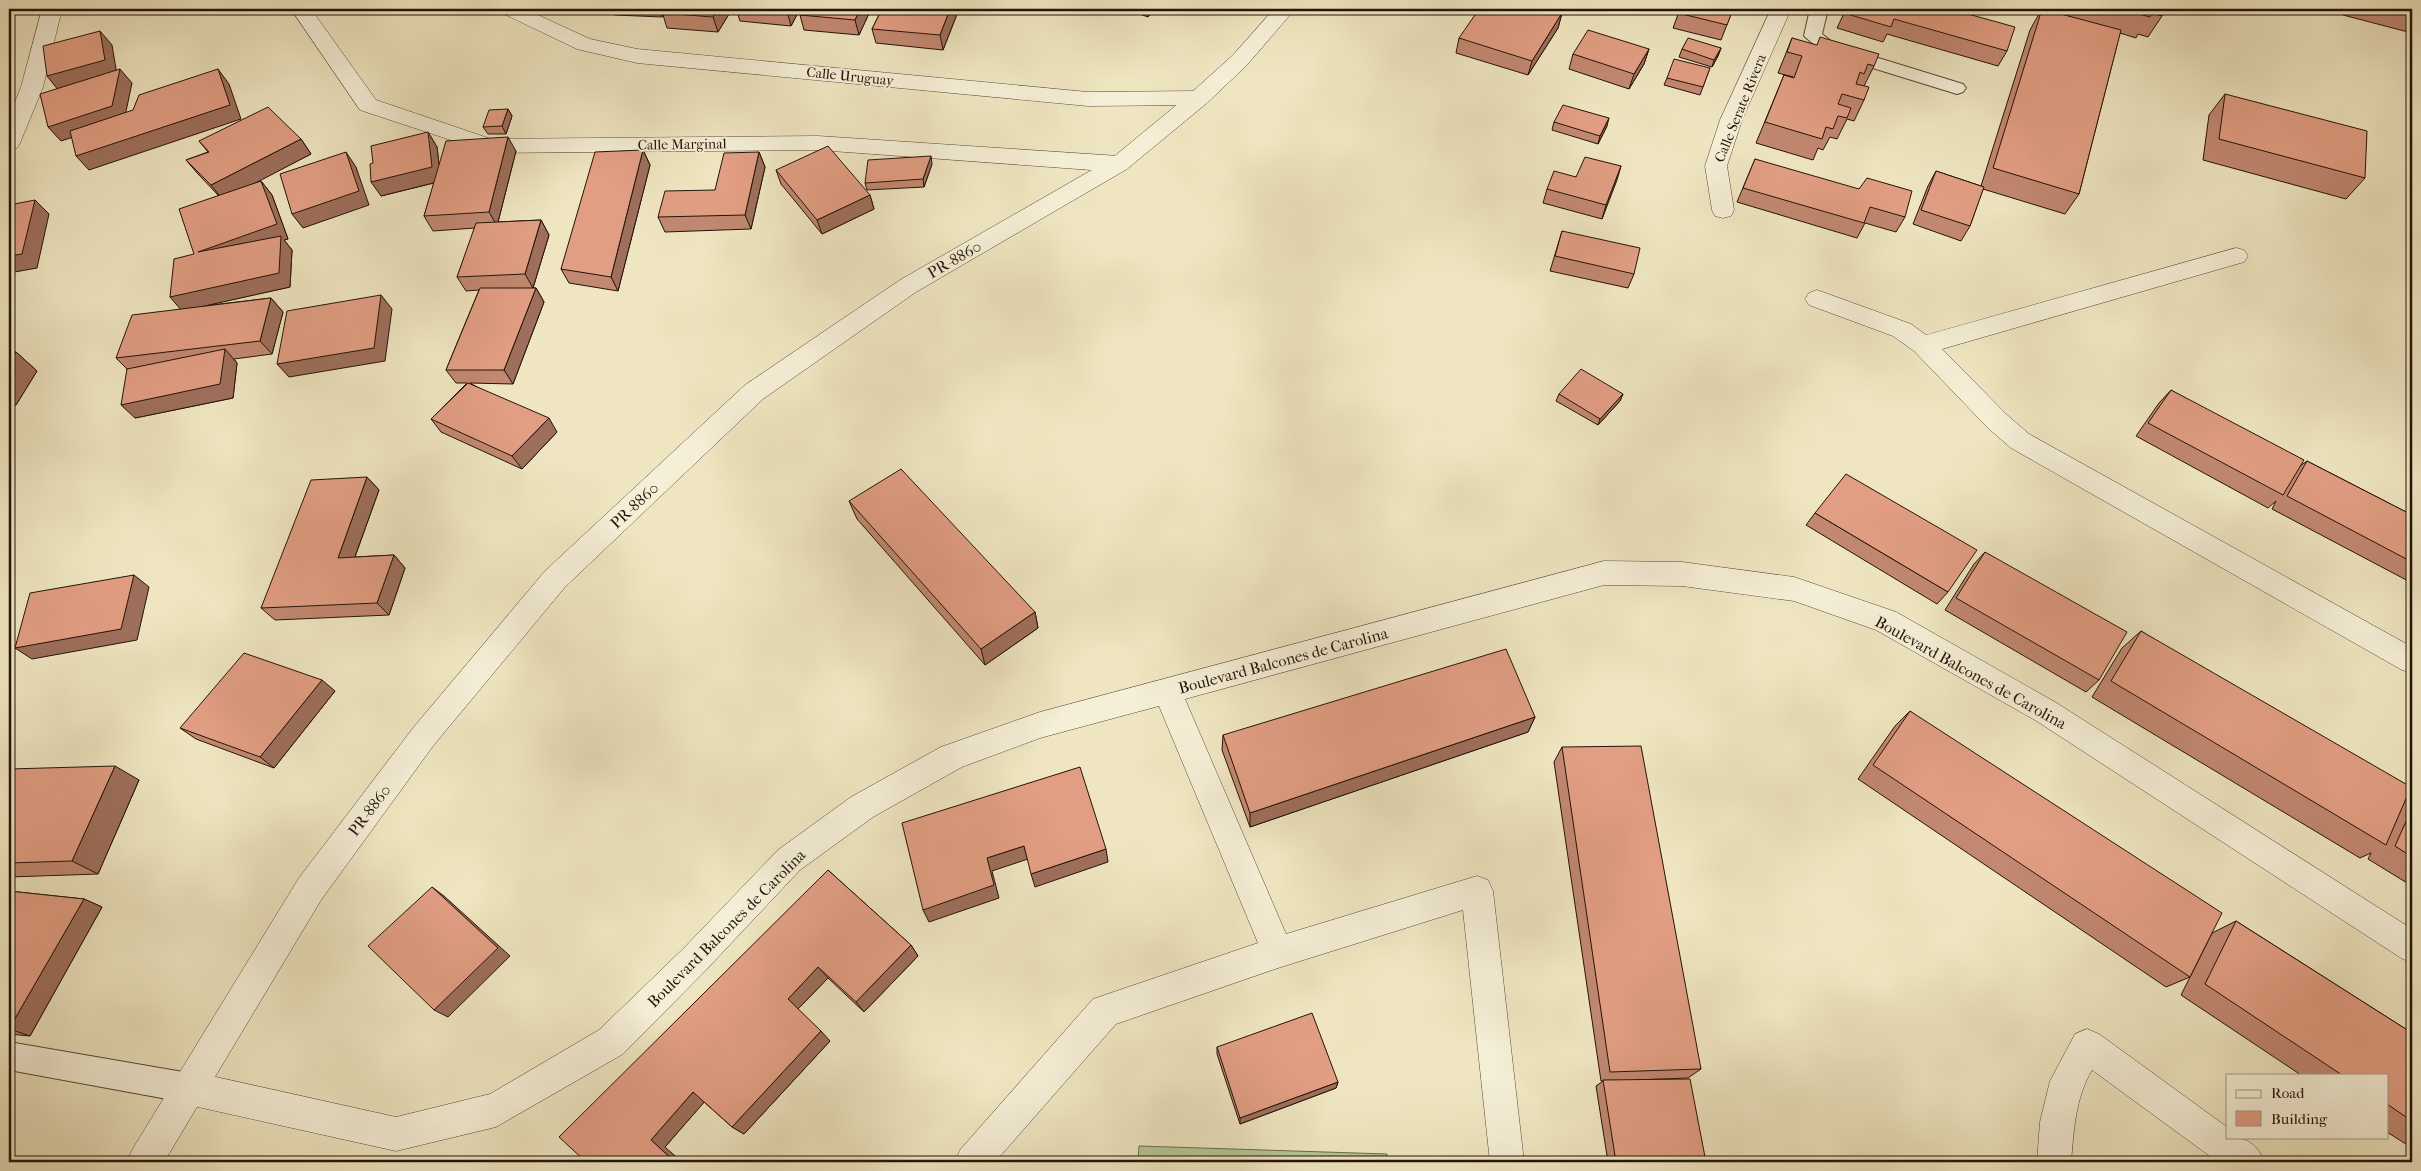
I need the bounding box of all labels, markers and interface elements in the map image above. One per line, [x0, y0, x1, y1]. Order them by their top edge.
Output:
street label: Calle Serate Rivera [1711, 51, 1770, 165]
street label: Calle Uruguay [805, 63, 895, 90]
street label: Calle Marginal [637, 135, 727, 154]
street label: PR-8860 [924, 236, 985, 282]
street label: PR-8860 [606, 478, 662, 532]
street label: Boulevard Balcones de Carolina [1872, 612, 2070, 733]
street label: Boulevard Balcones de Carolina [1176, 623, 1390, 698]
street label: PR-8860 [344, 781, 395, 840]
street label: Boulevard Balcones de Carolina [643, 845, 810, 1011]
legend [2226, 1074, 2388, 1138]
text: Road [2271, 1084, 2305, 1102]
text: Building [2271, 1110, 2328, 1128]

